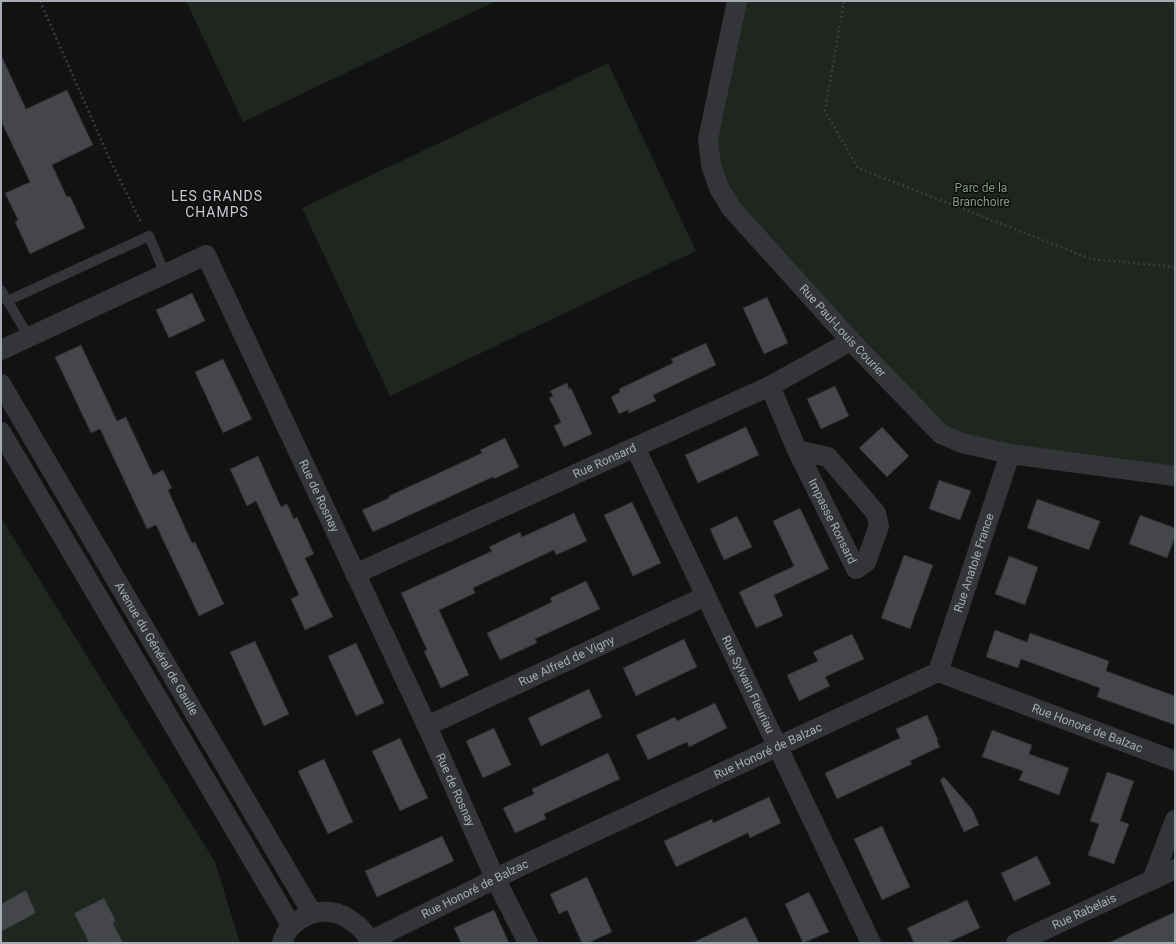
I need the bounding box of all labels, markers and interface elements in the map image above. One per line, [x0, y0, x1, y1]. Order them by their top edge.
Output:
park label: Parc de la Branchoire [952, 181, 1010, 209]
district label: LES GRANDS CHAMPS [171, 188, 263, 220]
street label: Rue Paul-Louis Courier [797, 282, 889, 380]
street label: Rue Ronsard [571, 441, 638, 481]
street label: Rue de Rosnay [296, 457, 342, 535]
street label: Impasse Ronsard [805, 476, 859, 566]
street label: Rue Anatole France [951, 511, 997, 614]
street label: Avenue du Général de Gaulle [112, 579, 201, 718]
street label: Rue Alfred de Vigny [516, 632, 617, 689]
street label: Rue Sylvain Fleuriau [719, 633, 777, 736]
street label: Rue Honoré de Balzac [1030, 701, 1145, 755]
street label: Rue Honoré de Balzac [712, 720, 824, 782]
street label: Rue de Rosnay [433, 751, 478, 829]
street label: Rue Honoré de Balzac [419, 857, 530, 921]
street label: Rue Rabelais [1050, 891, 1118, 932]

